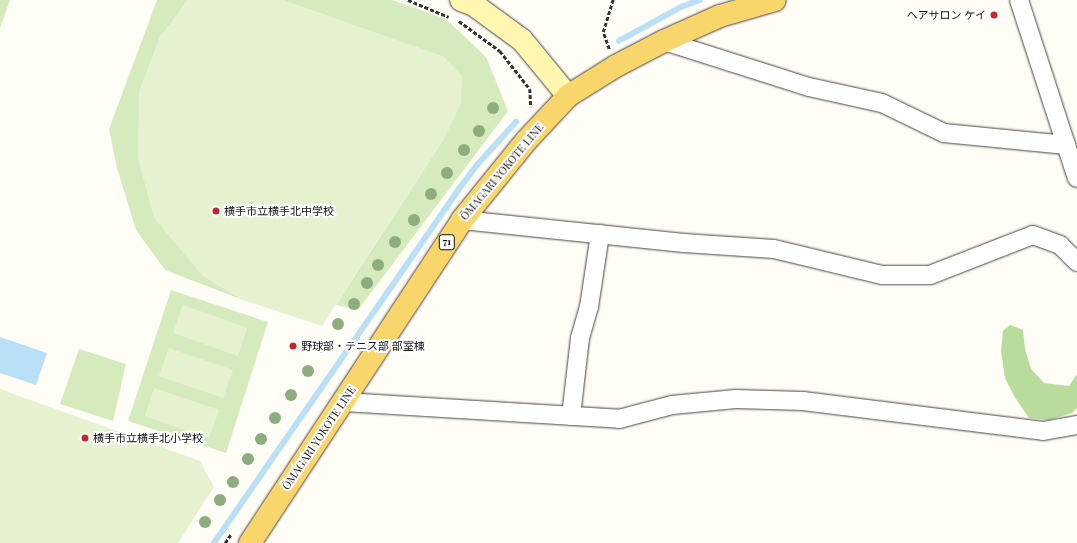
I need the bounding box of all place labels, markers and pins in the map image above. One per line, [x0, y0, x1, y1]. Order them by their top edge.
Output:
place label: ヘアサロン ケイ [906, 8, 986, 22]
marker: ヘアサロン ケイ [989, 10, 999, 20]
place label: 横手市立横手北中学校 [224, 204, 334, 218]
marker: 横手市立横手北中学校 [211, 206, 221, 216]
place label: 野球部・テニス部 部室棟 [301, 339, 425, 353]
marker: 野球部・テニス部 部室棟 [288, 341, 298, 351]
place label: 横手市立横手北小学校 [93, 431, 203, 445]
marker: 横手市立横手北小学校 [80, 433, 90, 443]

